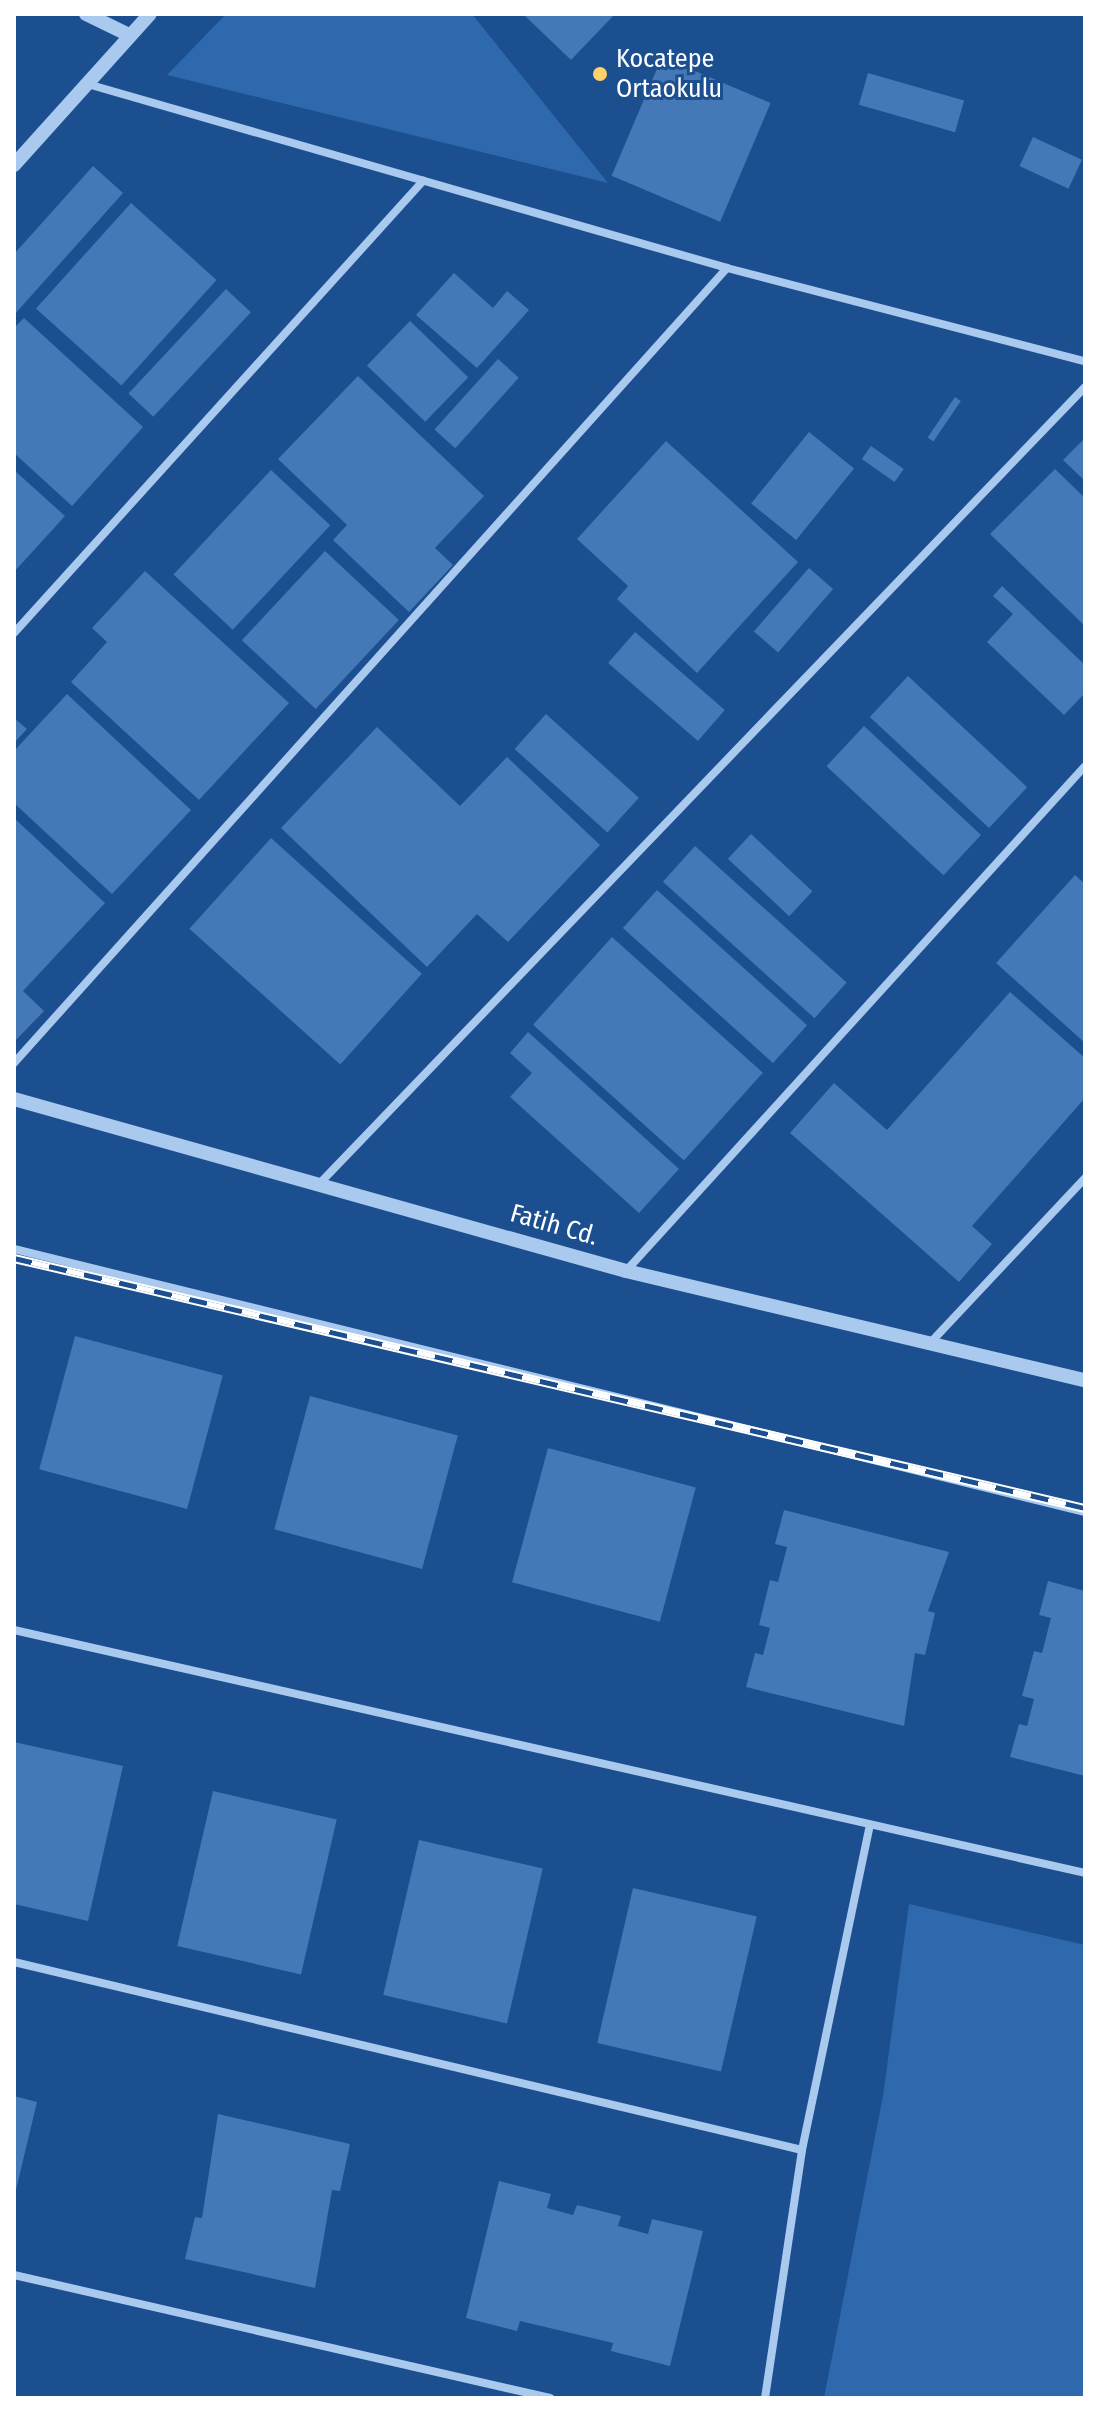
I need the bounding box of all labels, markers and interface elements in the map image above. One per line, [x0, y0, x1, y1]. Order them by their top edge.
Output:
place label: Kocatepe Ortaokulu [616, 43, 722, 104]
marker: Kocatepe Ortaokulu [591, 65, 609, 83]
street label: Fatih Cd. [507, 1198, 601, 1252]

